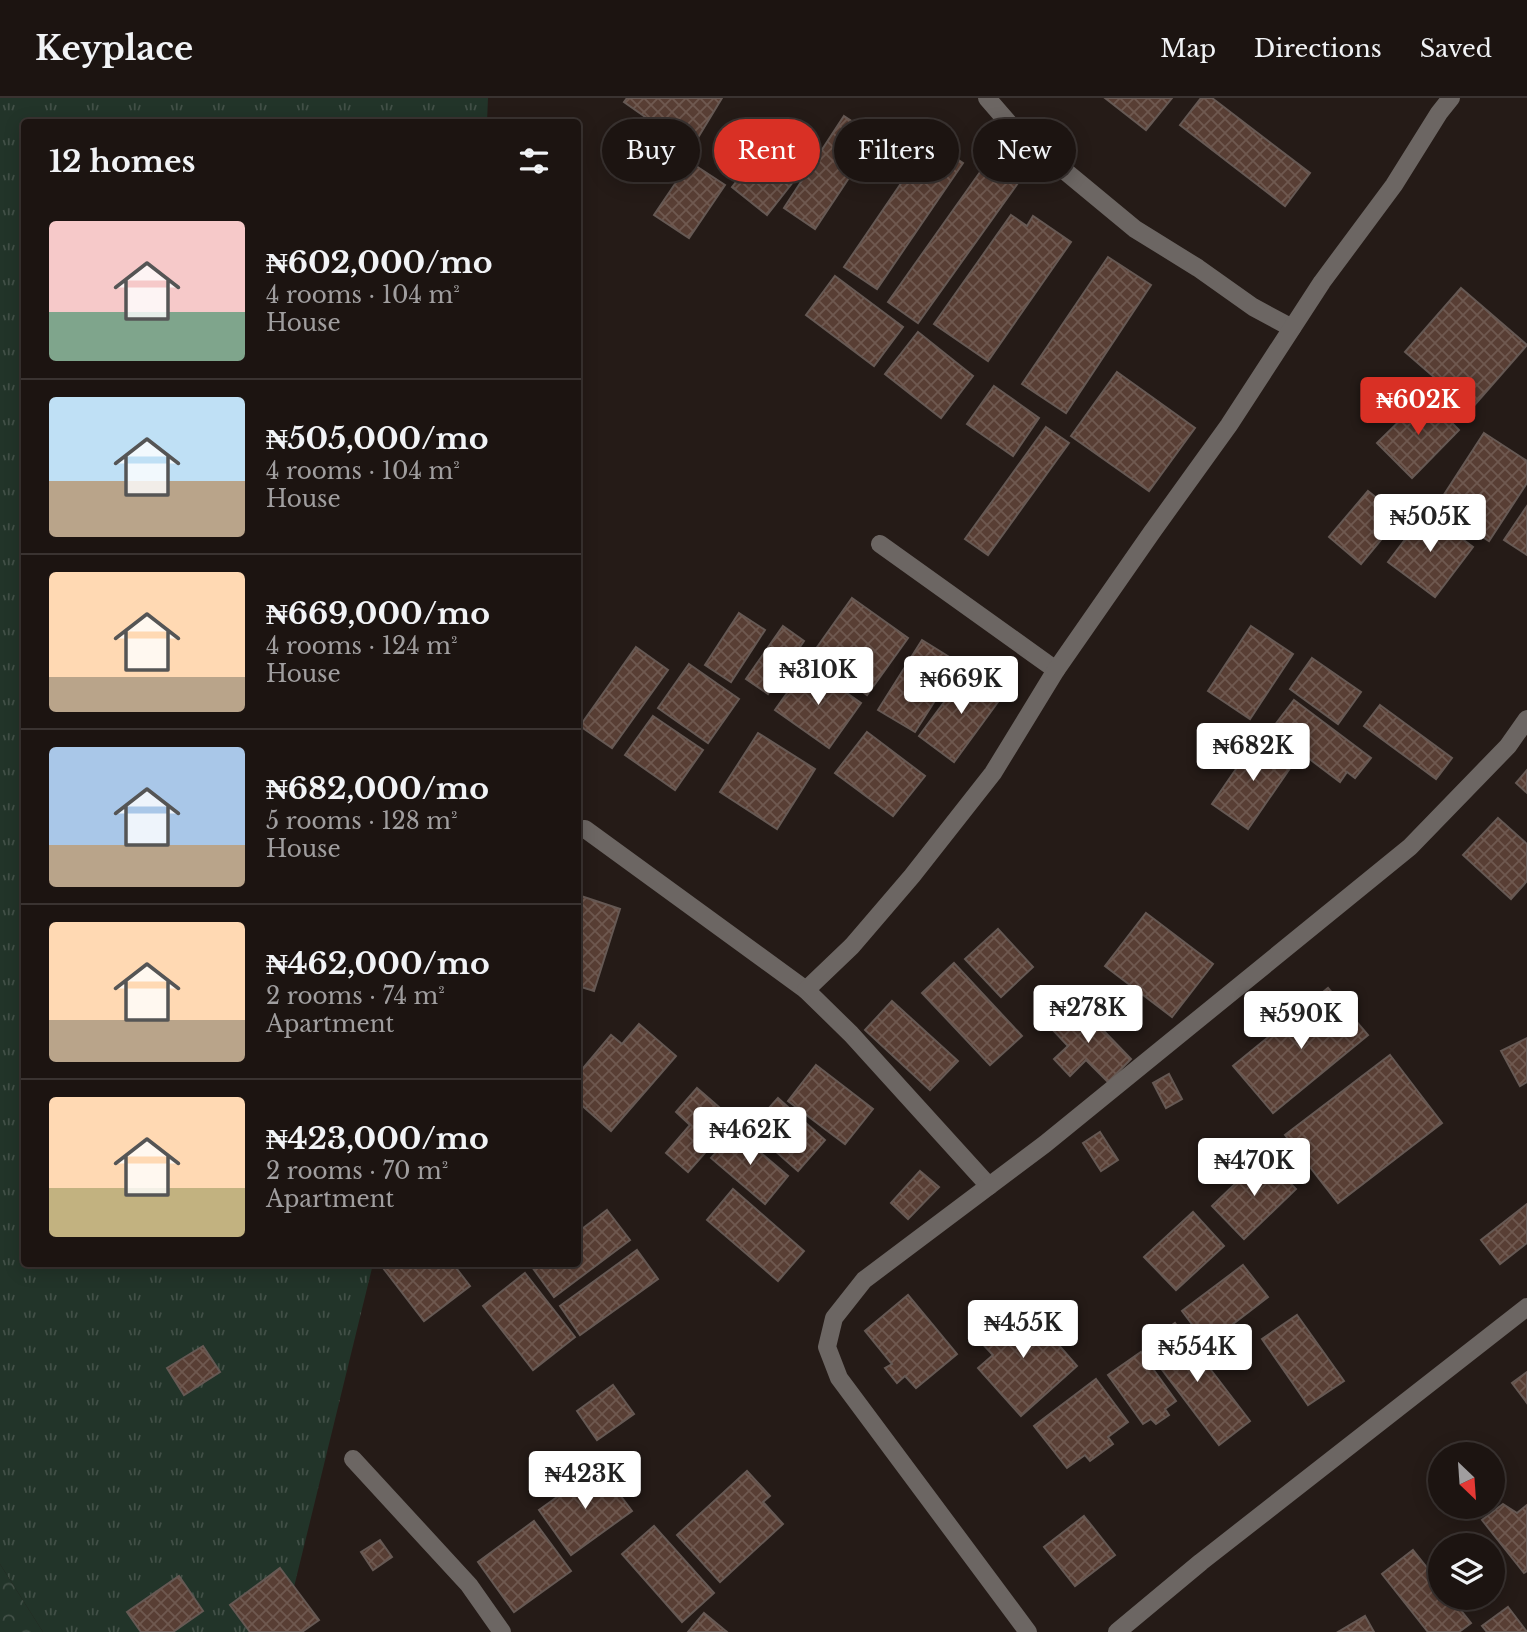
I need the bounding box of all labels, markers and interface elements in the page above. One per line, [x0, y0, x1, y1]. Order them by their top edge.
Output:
text: Keyplace [35, 28, 193, 69]
text: Map [1160, 34, 1216, 63]
text: Directions [1254, 34, 1382, 63]
text: Saved [1420, 34, 1492, 63]
chip: Buy [602, 119, 700, 182]
chip: Rent [714, 119, 820, 182]
chip: Filters [834, 119, 959, 182]
chip: New [973, 119, 1076, 182]
icon: filters [515, 142, 553, 180]
text: 12 homes [49, 143, 196, 180]
text: ₦602,000/mo [266, 244, 493, 281]
icon: home [105, 249, 189, 333]
text: 4 rooms · 104 m² [266, 281, 460, 309]
text: House [266, 309, 341, 337]
pin: ₦602K [1369, 378, 1467, 437]
text: ₦602K [1376, 386, 1460, 414]
text: ₦505,000/mo [266, 420, 489, 457]
icon: home [105, 425, 189, 509]
text: 4 rooms · 104 m² [266, 457, 460, 485]
text: House [266, 485, 341, 513]
pin: ₦505K [1381, 494, 1479, 554]
text: ₦505K [1390, 503, 1470, 531]
text: ₦669,000/mo [266, 595, 490, 632]
icon: home [105, 600, 189, 684]
text: 4 rooms · 124 m² [266, 632, 457, 660]
pin: ₦310K [769, 648, 867, 707]
text: ₦310K [779, 656, 857, 684]
pin: ₦669K [912, 656, 1010, 716]
text: House [266, 660, 341, 688]
text: ₦669K [920, 665, 1002, 693]
pin: ₦682K [1204, 724, 1302, 783]
text: ₦682K [1213, 732, 1293, 760]
text: ₦682,000/mo [266, 770, 489, 807]
icon: home [105, 775, 189, 859]
text: 5 rooms · 128 m² [266, 807, 458, 835]
text: House [266, 835, 341, 863]
text: ₦462,000/mo [266, 945, 490, 982]
icon: home [105, 950, 189, 1034]
text: 2 rooms · 74 m² [266, 982, 445, 1010]
pin: ₦278K [1039, 986, 1137, 1045]
pin: ₦590K [1252, 992, 1350, 1051]
text: ₦278K [1050, 994, 1126, 1022]
text: ₦590K [1260, 1000, 1342, 1028]
text: Apartment [266, 1010, 394, 1038]
pin: ₦462K [701, 1108, 799, 1167]
text: ₦462K [709, 1116, 791, 1144]
text: ₦423,000/mo [266, 1120, 489, 1157]
icon: home [105, 1125, 189, 1209]
pin: ₦470K [1205, 1138, 1303, 1198]
text: ₦470K [1214, 1147, 1294, 1175]
text: 2 rooms · 70 m² [266, 1157, 448, 1185]
text: Apartment [266, 1185, 394, 1213]
pin: ₦455K [974, 1300, 1072, 1360]
text: ₦455K [984, 1309, 1062, 1337]
pin: ₦554K [1148, 1324, 1246, 1384]
text: ₦554K [1158, 1333, 1236, 1361]
north arrow [1428, 1442, 1505, 1519]
map controls [1428, 1442, 1505, 1610]
pin: ₦423K [536, 1452, 634, 1511]
text: ₦423K [545, 1460, 625, 1488]
button: layers [1428, 1533, 1505, 1610]

